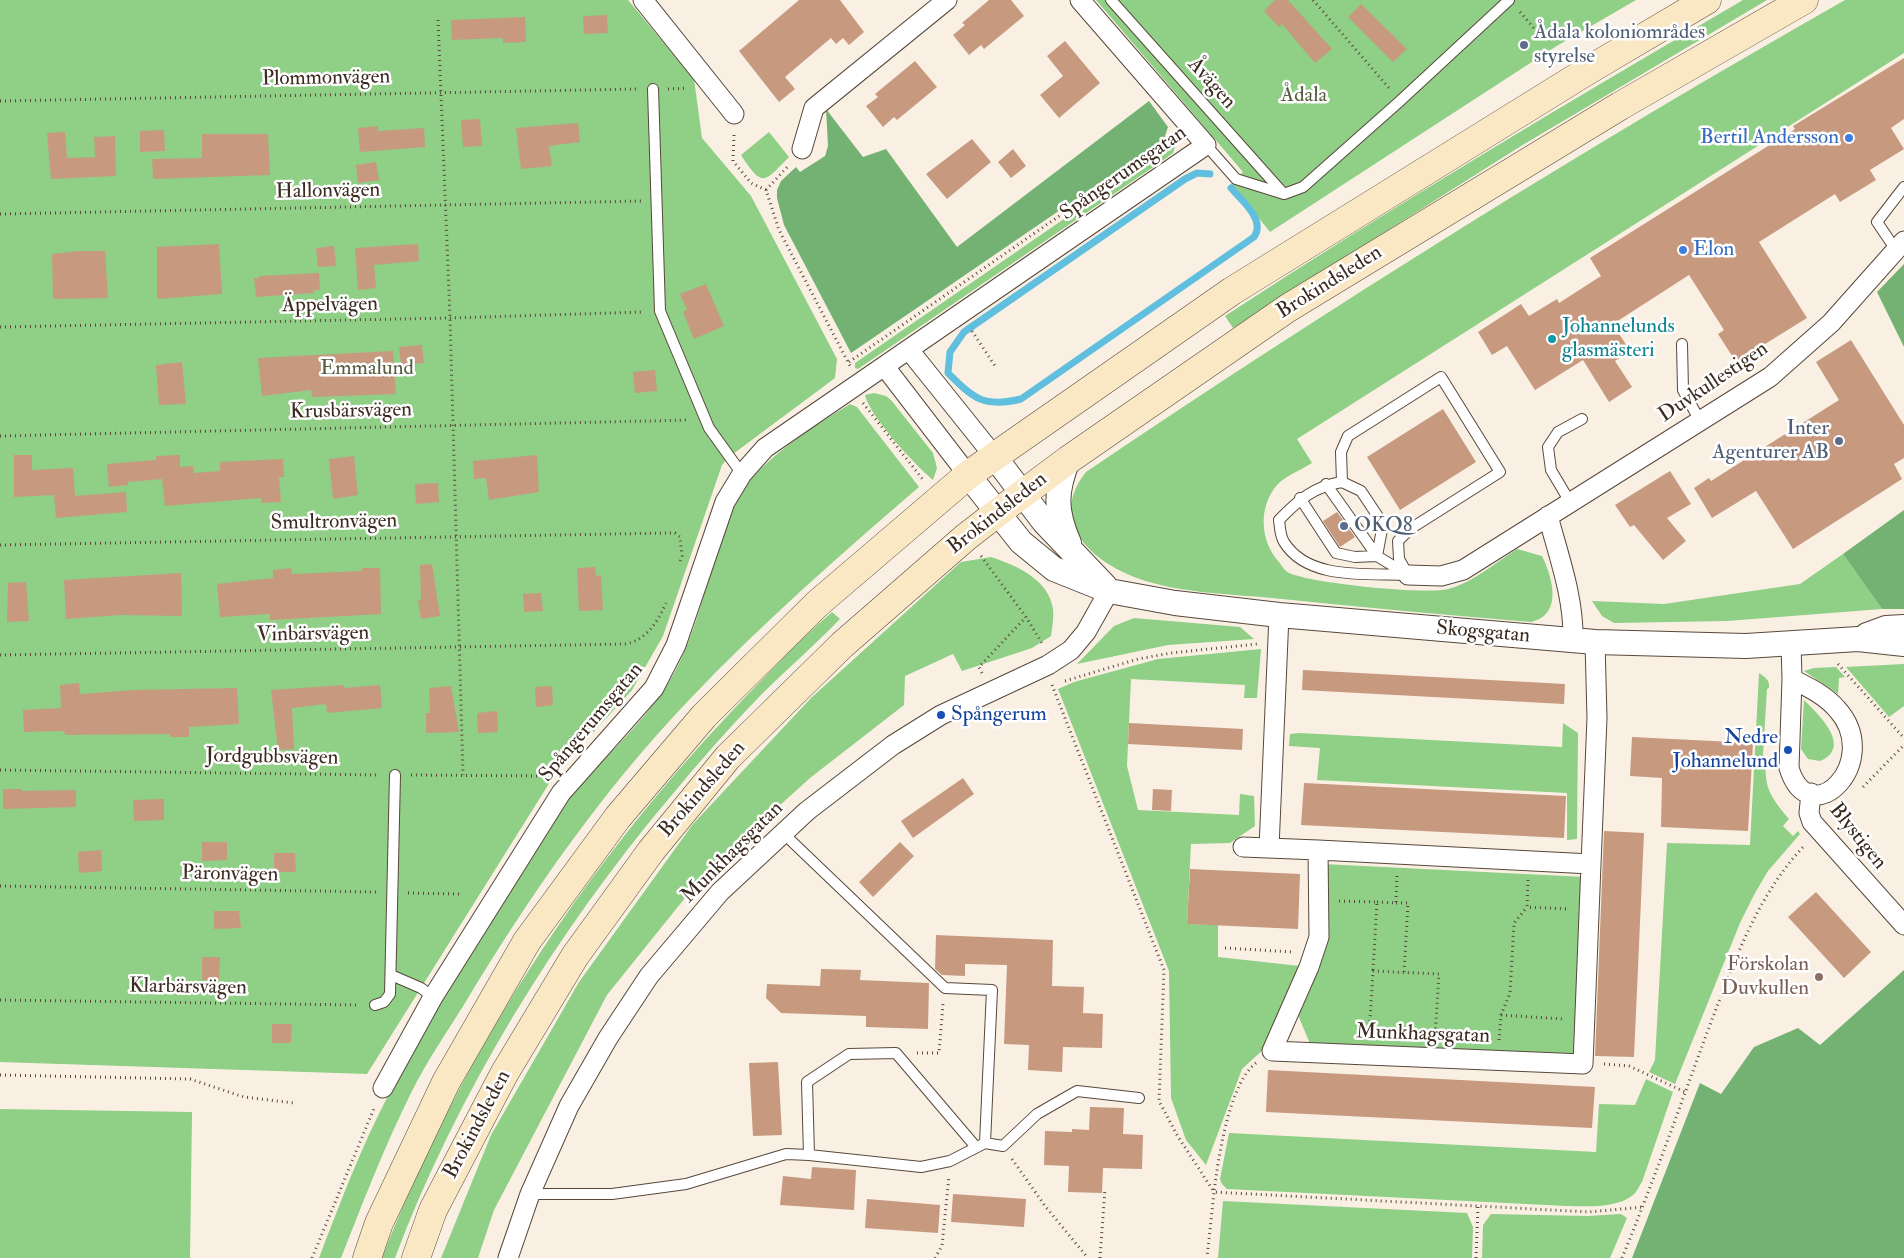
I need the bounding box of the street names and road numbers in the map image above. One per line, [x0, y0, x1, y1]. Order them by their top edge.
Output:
street label: Åvägen [1181, 53, 1241, 115]
street label: Plommonvägen [262, 65, 390, 93]
street label: Spångerumsgatan [1056, 121, 1192, 227]
street label: Hallonvägen [275, 178, 381, 206]
street label: Brokindsleden [1273, 241, 1387, 325]
street label: Äppelvägen [282, 293, 378, 319]
street label: Duvkullestigen [1654, 337, 1774, 429]
street label: Krusbärsvägen [290, 398, 412, 426]
street label: Brokindsleden [943, 467, 1053, 561]
street label: Smultronvägen [270, 509, 398, 537]
street label: Skogsgatan [1435, 616, 1531, 650]
street label: Vinbärsvägen [256, 621, 370, 649]
street label: Spångerumsgatan [535, 658, 649, 788]
street label: Brokindsleden [654, 737, 752, 843]
street label: Jordgubbsvägen [205, 744, 339, 772]
street label: Munkhagsgatan [677, 797, 789, 909]
street label: Blystigen [1823, 799, 1891, 875]
street label: Päronvägen [181, 862, 279, 888]
street label: Klarbärsvägen [129, 974, 247, 1002]
street label: Munkhagsgatan [1356, 1020, 1490, 1050]
street label: Brokindsleden [439, 1066, 517, 1184]

